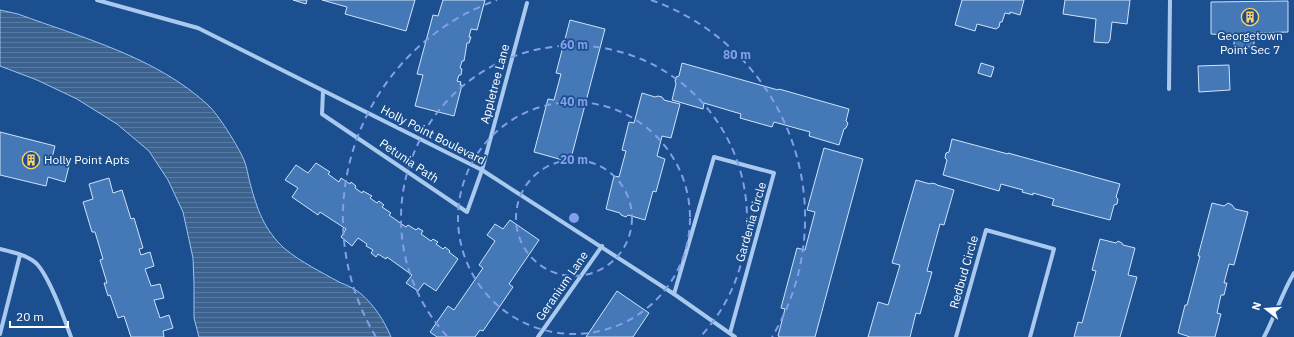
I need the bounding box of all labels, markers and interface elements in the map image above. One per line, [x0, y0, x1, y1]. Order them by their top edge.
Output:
building icon: Georgetown Point Sec 7 [1240, 7, 1260, 27]
place label: Georgetown Point Sec 7 [1217, 28, 1283, 57]
text: 60 m [560, 37, 588, 52]
street label: Appletree Lane [477, 42, 512, 125]
text: 80 m [723, 47, 751, 62]
text: 40 m [560, 94, 588, 109]
street label: Holly Point Boulevard [378, 102, 488, 167]
street label: Petunia Path [377, 135, 442, 186]
building icon: Holly Point Apts [21, 150, 41, 170]
place label: Holly Point Apts [44, 152, 130, 167]
text: 20 m [560, 152, 588, 167]
street label: Gardenia Circle [732, 180, 769, 264]
centre of rings [567, 211, 581, 225]
street label: Redbud Circle [946, 233, 981, 310]
street label: Geranium Lane [532, 248, 591, 323]
north arrow [1246, 289, 1286, 329]
text: N [1249, 300, 1264, 312]
scale bar [10, 303, 68, 329]
text: 20 m [16, 309, 44, 324]

